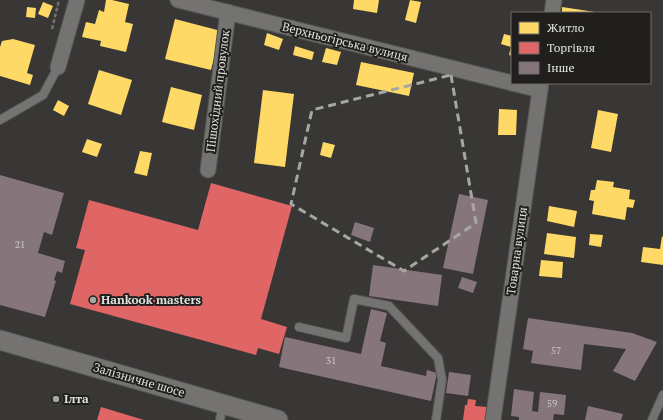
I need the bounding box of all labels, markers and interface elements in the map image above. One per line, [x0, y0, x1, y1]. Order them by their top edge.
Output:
legend [511, 12, 651, 84]
street label: Верхньогірська вулиця [281, 19, 409, 64]
text: Житло [547, 20, 585, 35]
street label: Пішохідний провулок [203, 29, 232, 153]
text: Торгівля [547, 40, 595, 55]
text: Інше [547, 60, 575, 75]
street label: Товарна вулиця [503, 206, 530, 296]
house number: 21 [15, 238, 25, 251]
place label: Hankook masters [101, 292, 202, 307]
marker: Hankook masters [88, 295, 98, 305]
house number: 57 [551, 344, 561, 357]
house number: 31 [326, 354, 336, 367]
street label: Залізничне шосе [92, 359, 187, 400]
place label: Ілта [64, 391, 89, 406]
marker: Ілта [51, 394, 61, 404]
house number: 59 [547, 397, 557, 410]

